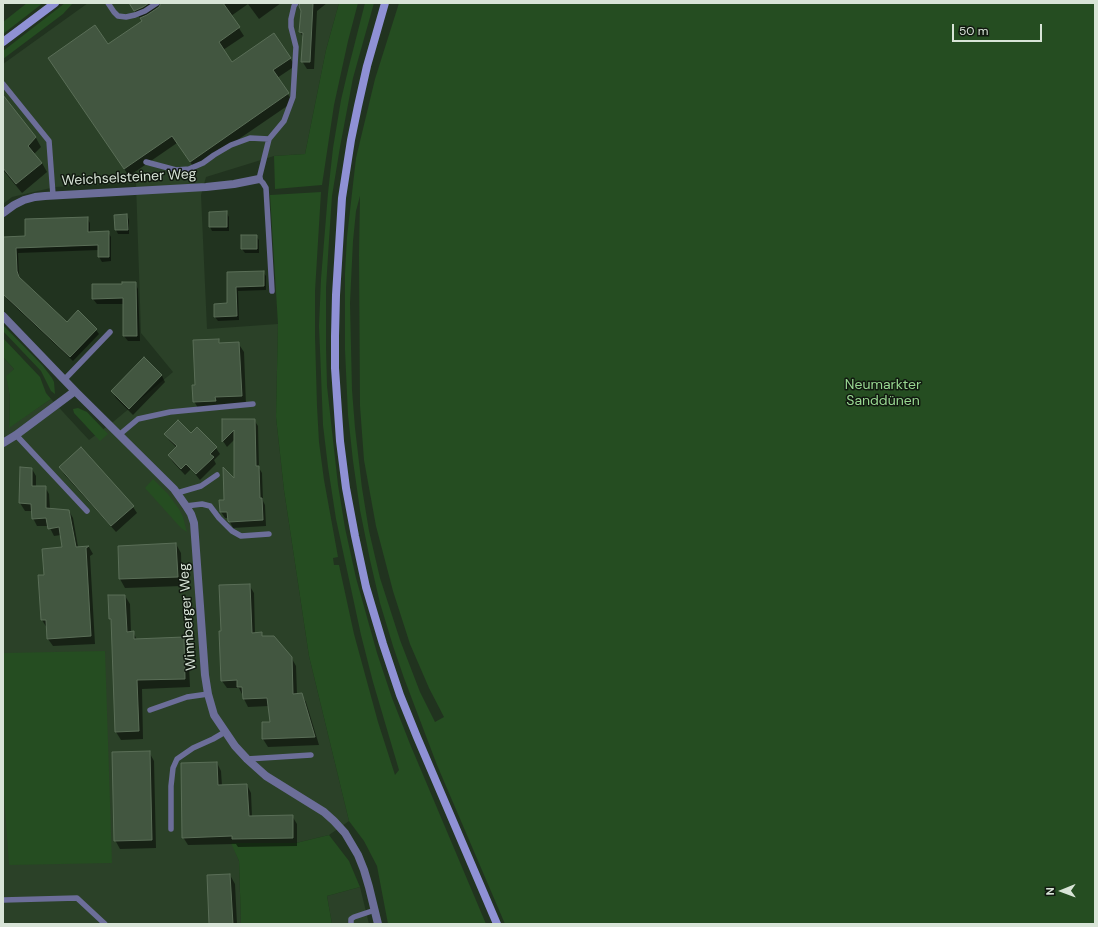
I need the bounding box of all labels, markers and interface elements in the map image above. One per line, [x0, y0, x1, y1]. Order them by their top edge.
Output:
scale bar [954, 16, 1044, 42]
text: 50 m [959, 23, 988, 39]
street label: Weichselsteiner Weg [61, 166, 197, 190]
park label: Neumarkter Sanddünen [845, 377, 921, 410]
street label: Winnberger Weg [176, 563, 200, 671]
north arrow [1042, 871, 1082, 911]
text: N [1043, 887, 1057, 895]

